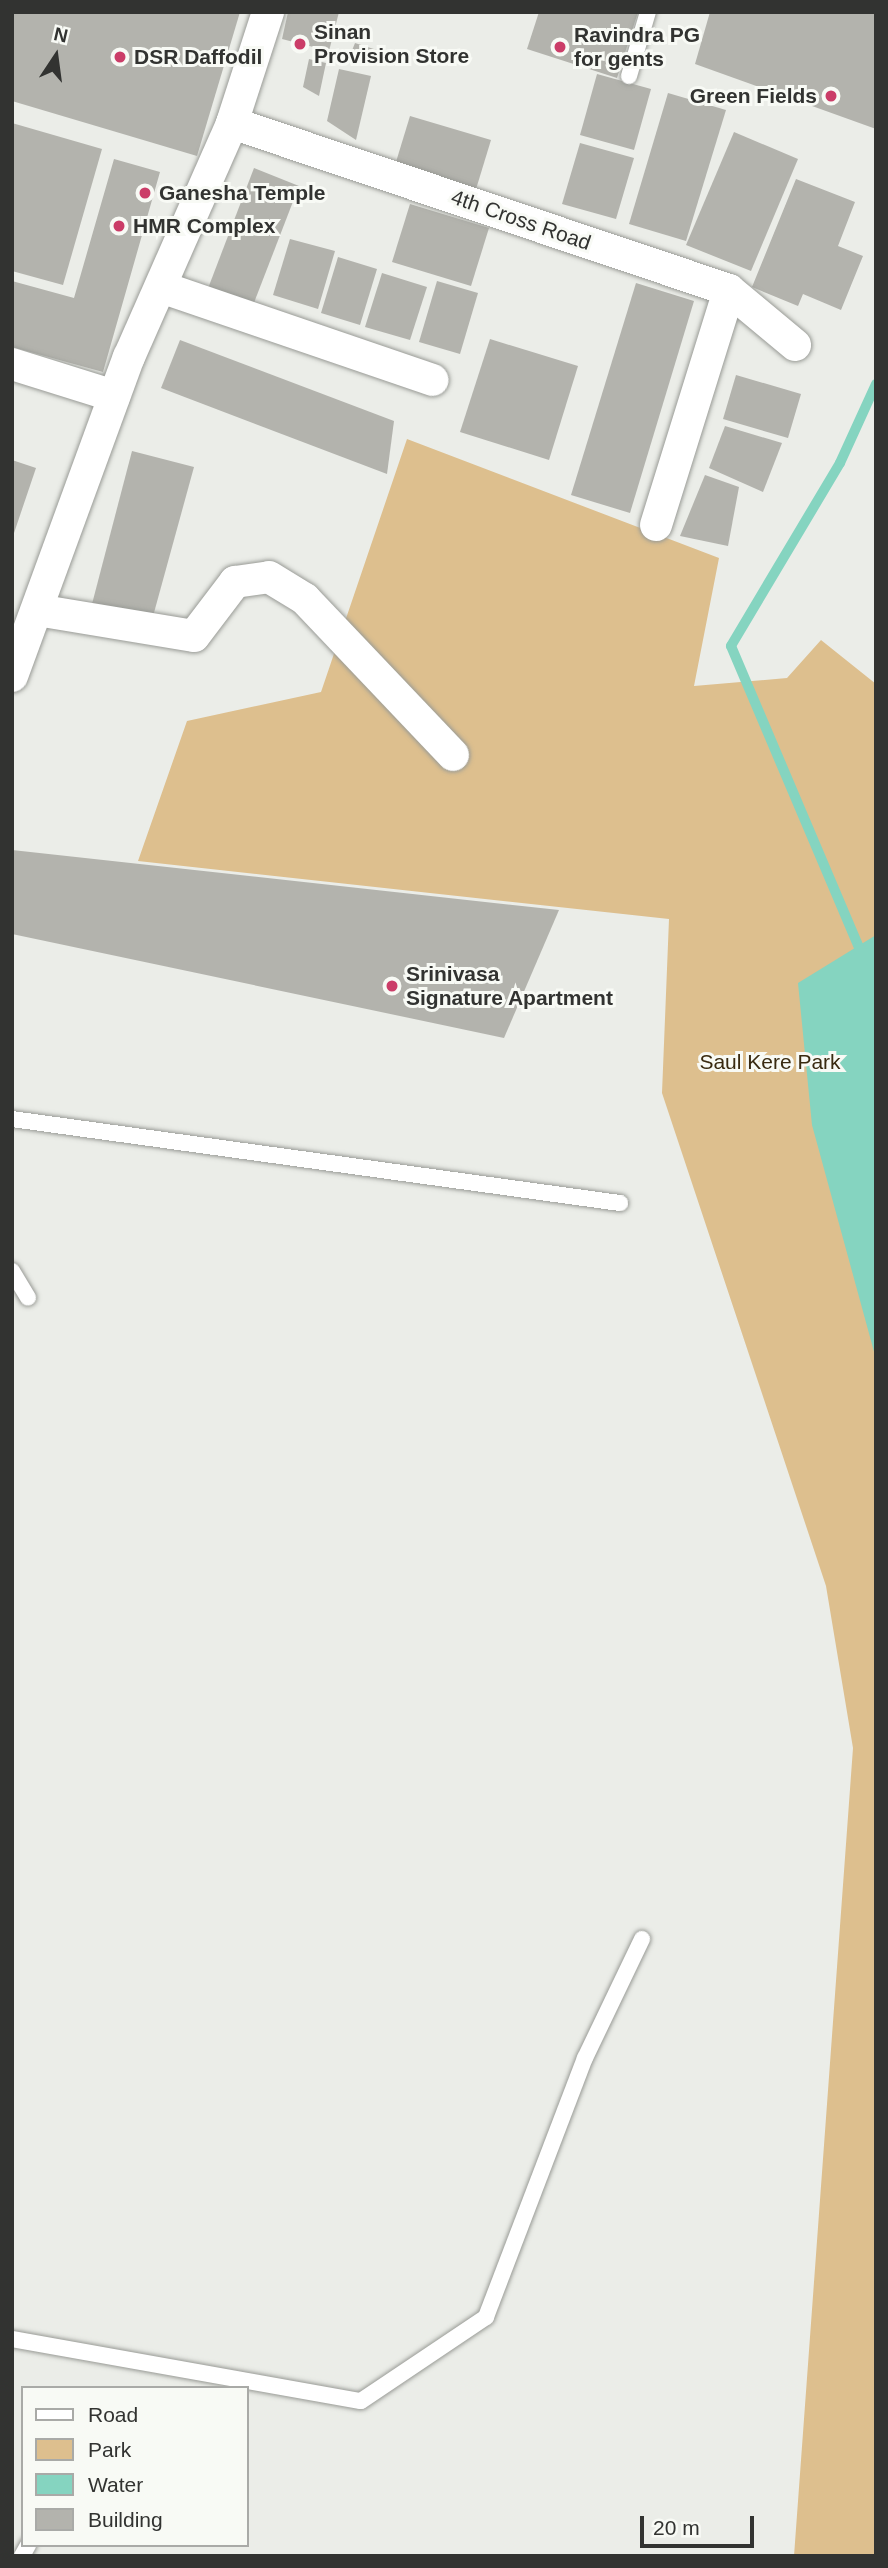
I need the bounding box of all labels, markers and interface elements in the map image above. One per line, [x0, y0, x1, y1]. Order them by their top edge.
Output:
place label: Sinan Provision Store [314, 19, 469, 69]
north arrow [21, 21, 91, 91]
place label: Ravindra PG for gents [574, 22, 700, 72]
text: N [52, 23, 70, 47]
marker: Sinan Provision Store [292, 36, 308, 52]
marker: Ravindra PG for gents [552, 39, 568, 55]
place label: DSR Daffodil [134, 44, 262, 70]
marker: DSR Daffodil [112, 49, 128, 65]
place label: Green Fields [690, 83, 817, 109]
marker: Green Fields [823, 88, 839, 104]
place label: Ganesha Temple [159, 180, 326, 206]
street label: 4th Cross Road [448, 184, 594, 256]
marker: Ganesha Temple [137, 185, 153, 201]
place label: HMR Complex [133, 213, 275, 239]
marker: HMR Complex [111, 218, 127, 234]
place label: Srinivasa Signature Apartment [406, 961, 614, 1011]
marker: Srinivasa Signature Apartment [384, 978, 400, 994]
park label: Saul Kere Park [699, 1049, 841, 1075]
legend [21, 2386, 248, 2547]
text: Road [88, 2403, 138, 2426]
text: Park [88, 2438, 131, 2461]
text: Water [88, 2473, 143, 2496]
scale bar [643, 2502, 757, 2546]
text: Building [88, 2508, 163, 2531]
text: 20 m [653, 2516, 700, 2539]

